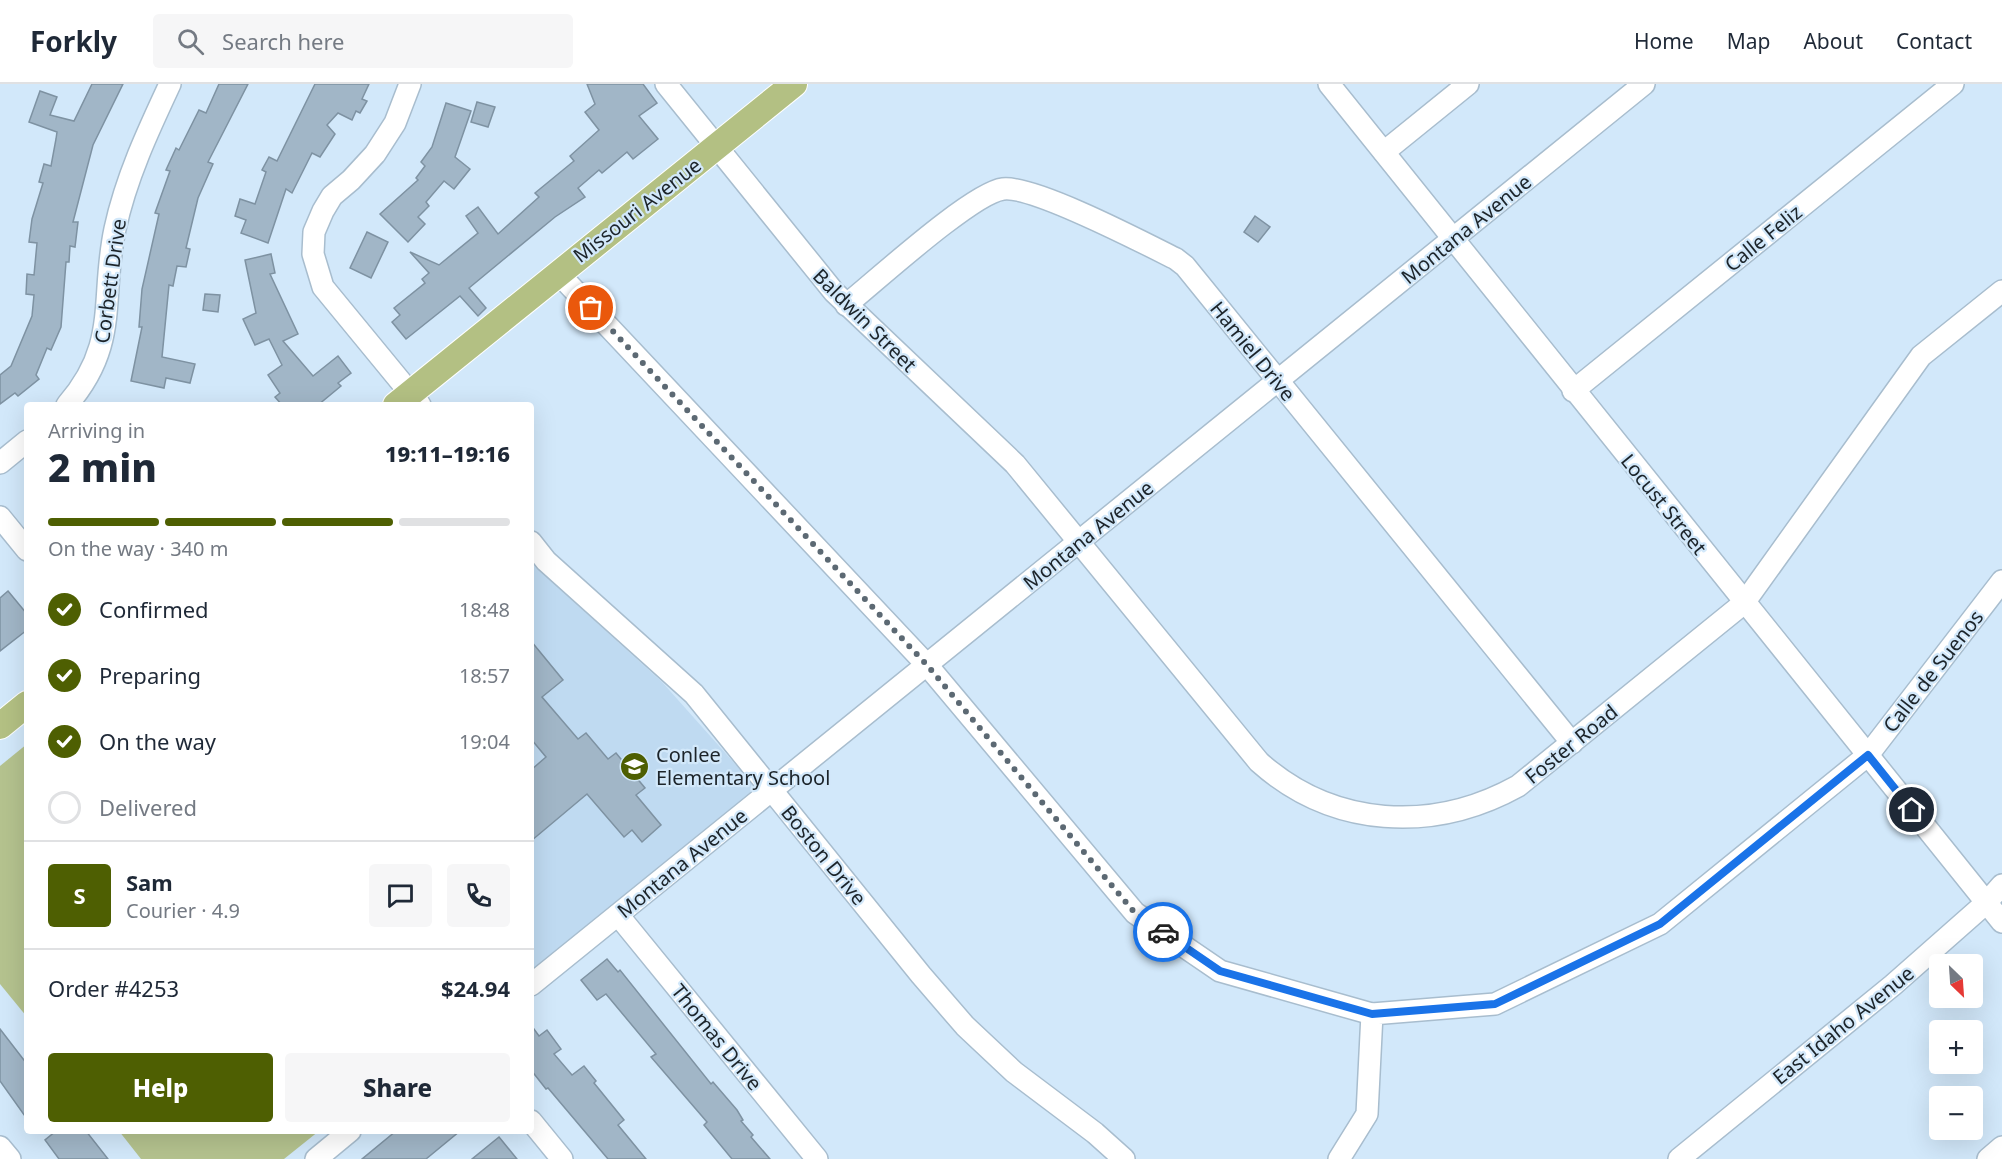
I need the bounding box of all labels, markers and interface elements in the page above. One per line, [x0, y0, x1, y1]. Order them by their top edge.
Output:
search box [153, 14, 573, 68]
text: Forkly [30, 22, 117, 60]
icon: search [174, 25, 207, 58]
text: Search here [222, 26, 345, 56]
text: Home [1634, 27, 1694, 55]
text: Map [1727, 27, 1770, 55]
text: About [1803, 27, 1863, 55]
text: Contact [1896, 27, 1972, 55]
street label: Missouri Avenue [567, 151, 707, 269]
street label: Montana Avenue [1395, 168, 1537, 290]
street label: Calle Feliz [1719, 199, 1807, 277]
street label: Corbett Drive [88, 217, 132, 345]
street label: Baldwin Street [807, 262, 923, 378]
pin [565, 282, 616, 333]
icon: bag [574, 291, 607, 324]
street label: Hamiel Drive [1204, 295, 1302, 407]
text: Arriving in [48, 417, 145, 444]
text: 19:11–19:16 [385, 438, 510, 468]
text: 2 min [48, 440, 157, 493]
street label: Locust Street [1615, 448, 1713, 560]
street label: Montana Avenue [1017, 474, 1159, 596]
text: On the way · 340 m [48, 535, 228, 562]
icon: check [48, 593, 81, 626]
text: Confirmed [99, 594, 209, 624]
text: 18:48 [459, 596, 510, 623]
street label: Calle de Suenos [1877, 604, 1989, 738]
icon: check [48, 659, 81, 692]
text: Preparing [99, 660, 201, 690]
text: 18:57 [459, 662, 510, 689]
street label: Foster Road [1519, 698, 1623, 790]
icon: check [48, 725, 81, 758]
text: On the way [99, 726, 216, 756]
text: 19:04 [459, 728, 510, 755]
place label: Conlee Elementary School [656, 741, 830, 791]
school or university icon: Conlee Elementary School [619, 750, 651, 782]
pin [1886, 784, 1937, 835]
text: Delivered [99, 792, 197, 822]
icon: home [1895, 793, 1928, 826]
street label: Boston Drive [775, 799, 873, 911]
street label: Montana Avenue [611, 802, 753, 924]
button: chat [369, 864, 432, 927]
button: phone [447, 864, 510, 927]
text: Sam [126, 867, 173, 897]
text: S [73, 880, 86, 910]
text: Courier · 4.9 [126, 897, 240, 924]
courier [1133, 902, 1193, 962]
icon: car [1147, 916, 1180, 949]
north arrow [1929, 954, 1983, 1008]
map controls [1929, 954, 1983, 1140]
street label: East Idaho Avenue [1767, 960, 1919, 1090]
text: Order #4253 [48, 973, 179, 1003]
text: $24.94 [441, 973, 510, 1003]
street label: Thomas Drive [666, 978, 768, 1096]
button: + [1929, 1020, 1983, 1074]
button: Help [48, 1053, 273, 1122]
button: Share [285, 1053, 510, 1122]
button: − [1929, 1086, 1983, 1140]

